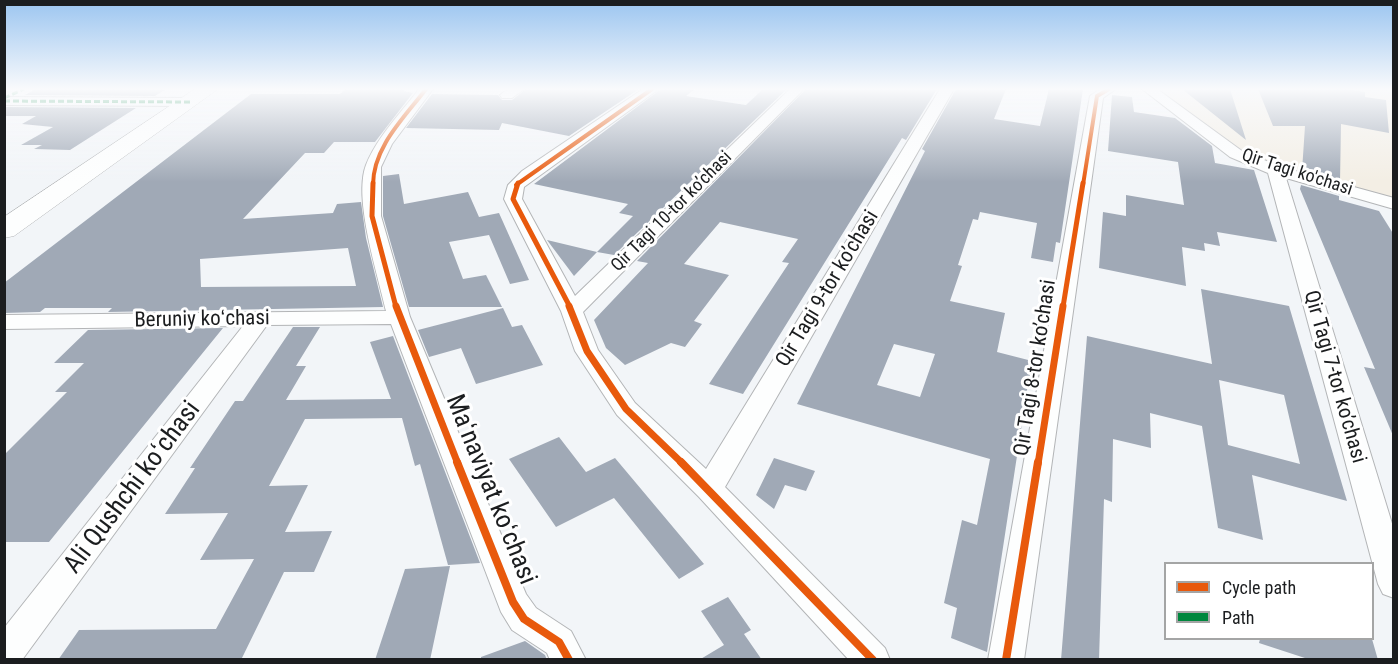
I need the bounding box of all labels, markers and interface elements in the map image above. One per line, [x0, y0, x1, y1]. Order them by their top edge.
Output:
street label: Qir Tagi ko'chasi [1239, 145, 1355, 201]
street label: Qir Tagi 10-tor koʼchasi [607, 147, 737, 277]
street label: Qir Tagi 9-tor koʼchasi [771, 206, 885, 372]
street label: Qir Tagi 8-tor koʼchasi [1010, 278, 1062, 458]
street label: Qir Tagi 7-tor koʼchasi [1297, 288, 1371, 466]
street label: Beruniy koʻchasi [134, 306, 270, 334]
street label: Maʻnaviyat koʻchasi [438, 391, 542, 589]
street label: Ali Qushchi koʻchasi [58, 396, 208, 580]
legend [1164, 562, 1374, 640]
text: Cycle path [1222, 577, 1296, 598]
text: Path [1222, 607, 1255, 628]

